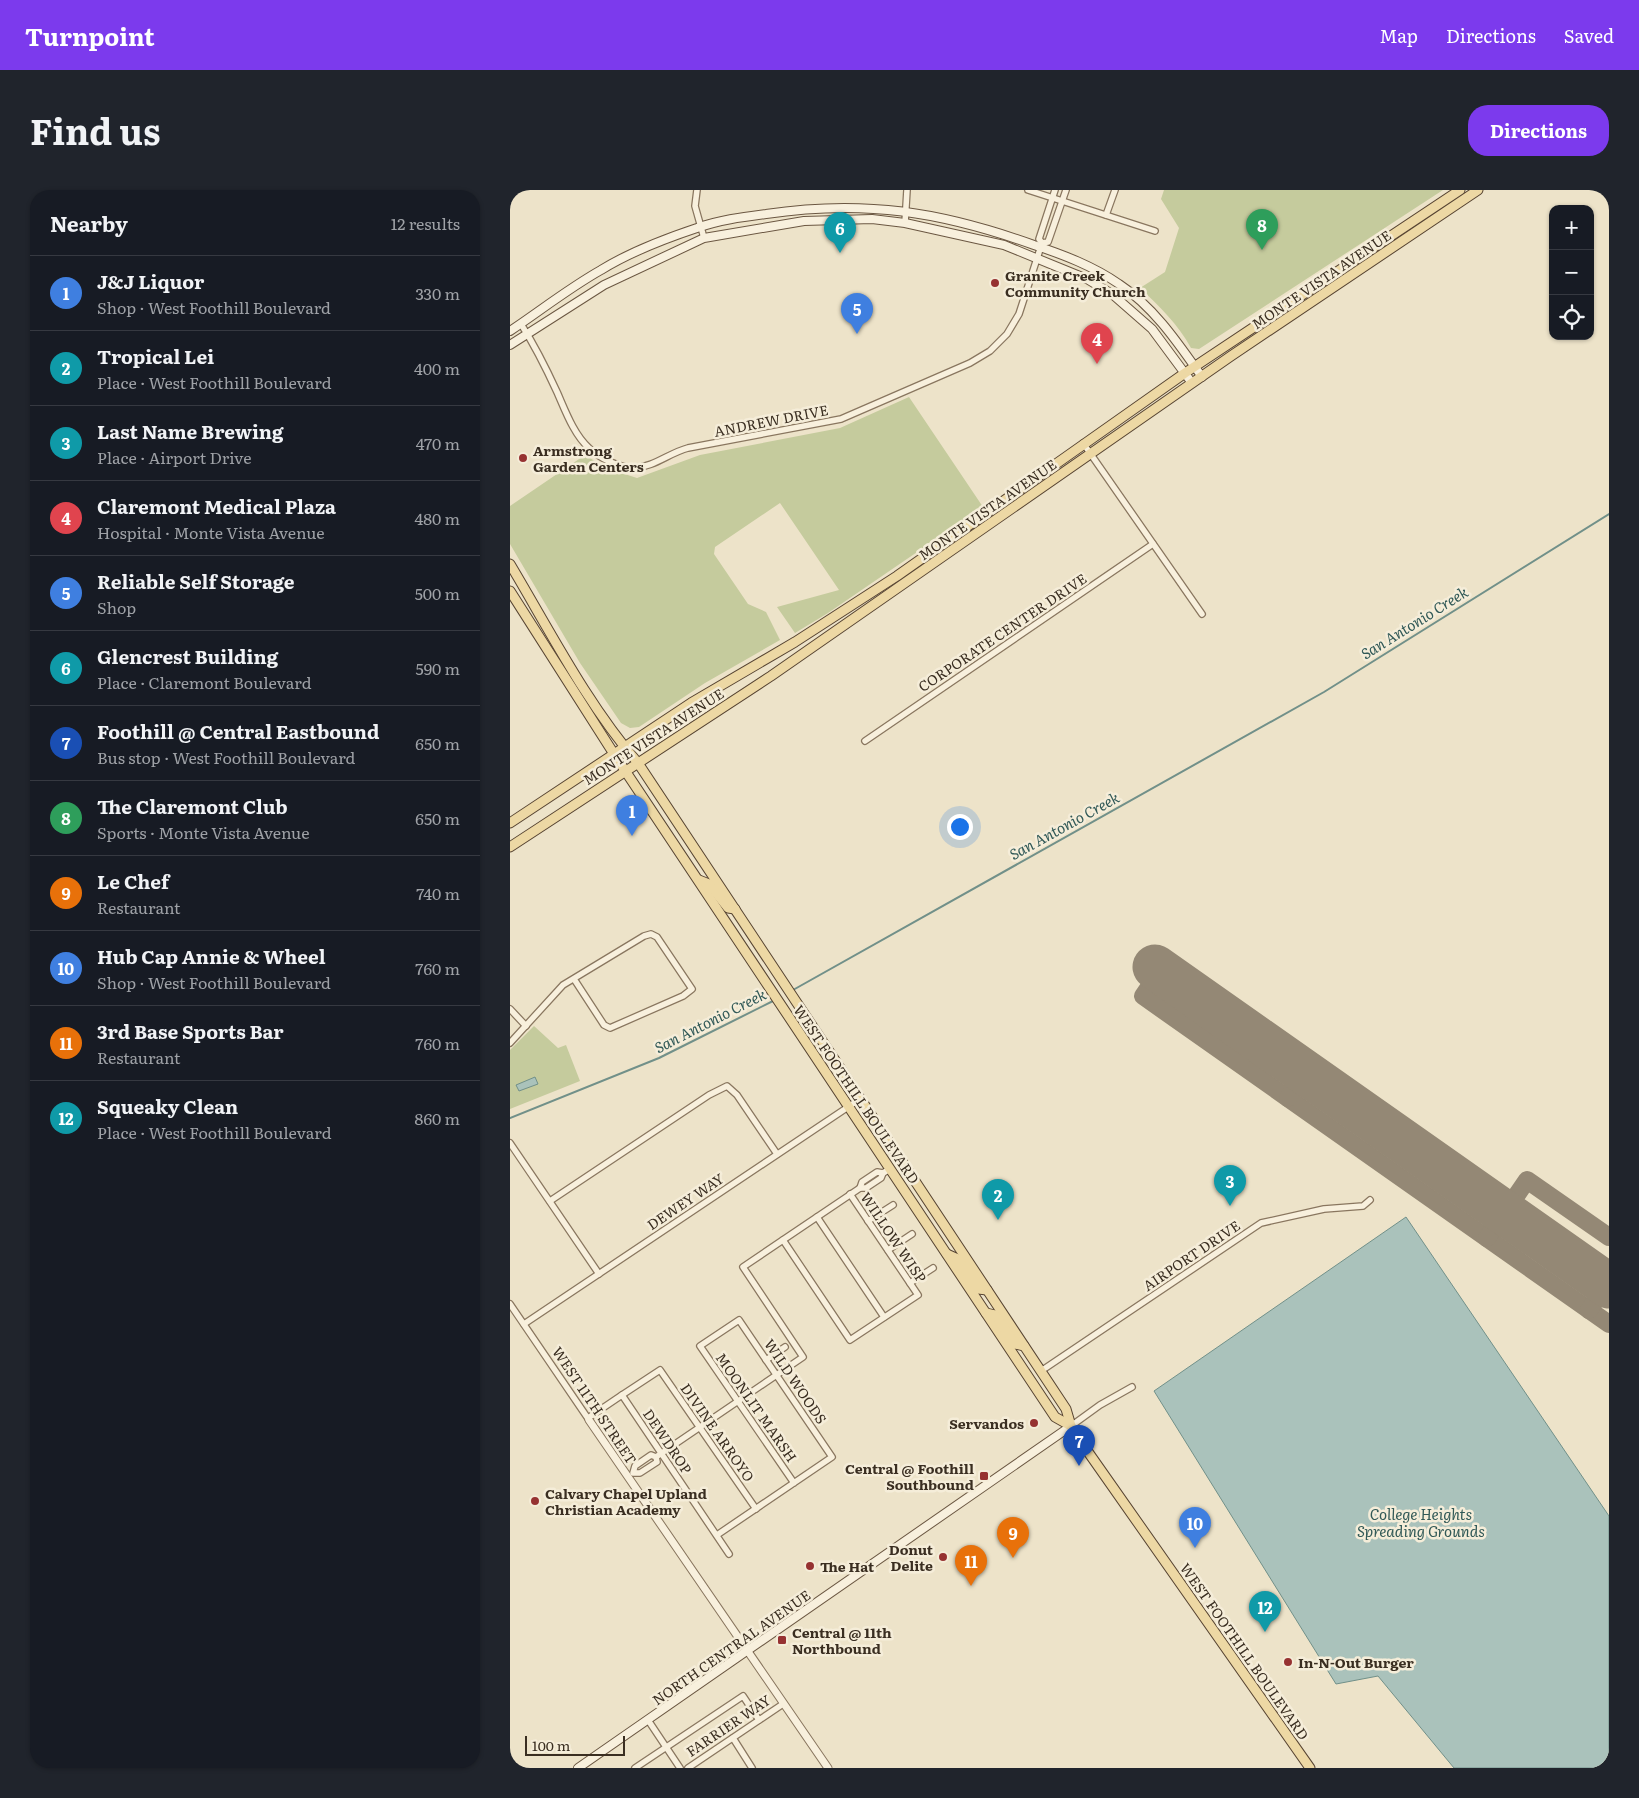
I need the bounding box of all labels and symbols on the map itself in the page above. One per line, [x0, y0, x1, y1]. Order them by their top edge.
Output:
pin: 8 [1246, 209, 1278, 250]
pin: 6 [824, 212, 856, 253]
street label: MONTE VISTA AVENUE [1247, 225, 1395, 333]
place label: Granite Creek Community Church [1005, 265, 1146, 301]
marker: Granite Creek Community Church [989, 277, 1001, 289]
pin: 5 [841, 293, 873, 334]
pin: 4 [1081, 323, 1113, 364]
street label: ANDREW DRIVE [712, 399, 830, 441]
place label: Armstrong Garden Centers [533, 440, 644, 476]
marker: Armstrong Garden Centers [517, 452, 529, 464]
street label: MONTE VISTA AVENUE [914, 454, 1060, 564]
street label: CORPORATE CENTER DRIVE [914, 568, 1090, 696]
water label: San Antonio Creek [1356, 579, 1473, 664]
street label: MONTE VISTA AVENUE [579, 683, 727, 789]
water label: San Antonio Creek [1005, 785, 1124, 865]
pin: 1 [616, 795, 648, 836]
your location [947, 814, 973, 840]
water label: San Antonio Creek [650, 982, 771, 1058]
street label: WEST FOOTHILL BOULEVARD [789, 1001, 925, 1188]
pin: 3 [1214, 1165, 1246, 1206]
street label: DEWEY WAY [643, 1168, 727, 1234]
pin: 2 [982, 1179, 1014, 1220]
street label: WILLOW WISP [856, 1188, 932, 1287]
street label: AIRPORT DRIVE [1138, 1215, 1244, 1295]
street label: WILD WOODS [760, 1334, 832, 1428]
street label: WEST 11TH STREET [548, 1342, 642, 1468]
street label: MOONLIT MARSH [712, 1348, 802, 1466]
street label: DIVINE ARROYO [677, 1379, 759, 1485]
street label: DEWDROP [639, 1405, 697, 1478]
place label: Servandos [949, 1413, 1024, 1433]
marker: Servandos [1028, 1417, 1040, 1429]
pin: 7 [1063, 1425, 1095, 1466]
place label: Central @ Foothill Southbound [845, 1458, 974, 1494]
marker: Central @ Foothill Southbound [978, 1470, 990, 1482]
place label: Calvary Chapel Upland Christian Academy [545, 1483, 707, 1519]
marker: Calvary Chapel Upland Christian Academy [529, 1495, 541, 1507]
water label: College Heights Spreading Grounds [1357, 1502, 1485, 1542]
pin: 10 [1179, 1507, 1211, 1548]
pin: 9 [997, 1517, 1029, 1558]
place label: Donut Delite [889, 1539, 934, 1575]
pin: 11 [955, 1545, 987, 1586]
marker: Donut Delite [937, 1551, 949, 1563]
place label: The Hat [820, 1556, 875, 1576]
street label: WEST FOOTHILL BOULEVARD [1176, 1558, 1314, 1744]
marker: The Hat [804, 1560, 816, 1572]
street label: NORTH CENTRAL AVENUE [648, 1585, 814, 1709]
pin: 12 [1249, 1591, 1281, 1632]
place label: Central @ 11th Northbound [792, 1622, 892, 1658]
marker: Central @ 11th Northbound [776, 1634, 788, 1646]
place label: In-N-Out Burger [1298, 1652, 1414, 1672]
marker: In-N-Out Burger [1282, 1656, 1294, 1668]
street label: FARRIER WAY [682, 1689, 774, 1761]
scale bar [525, 1733, 625, 1756]

